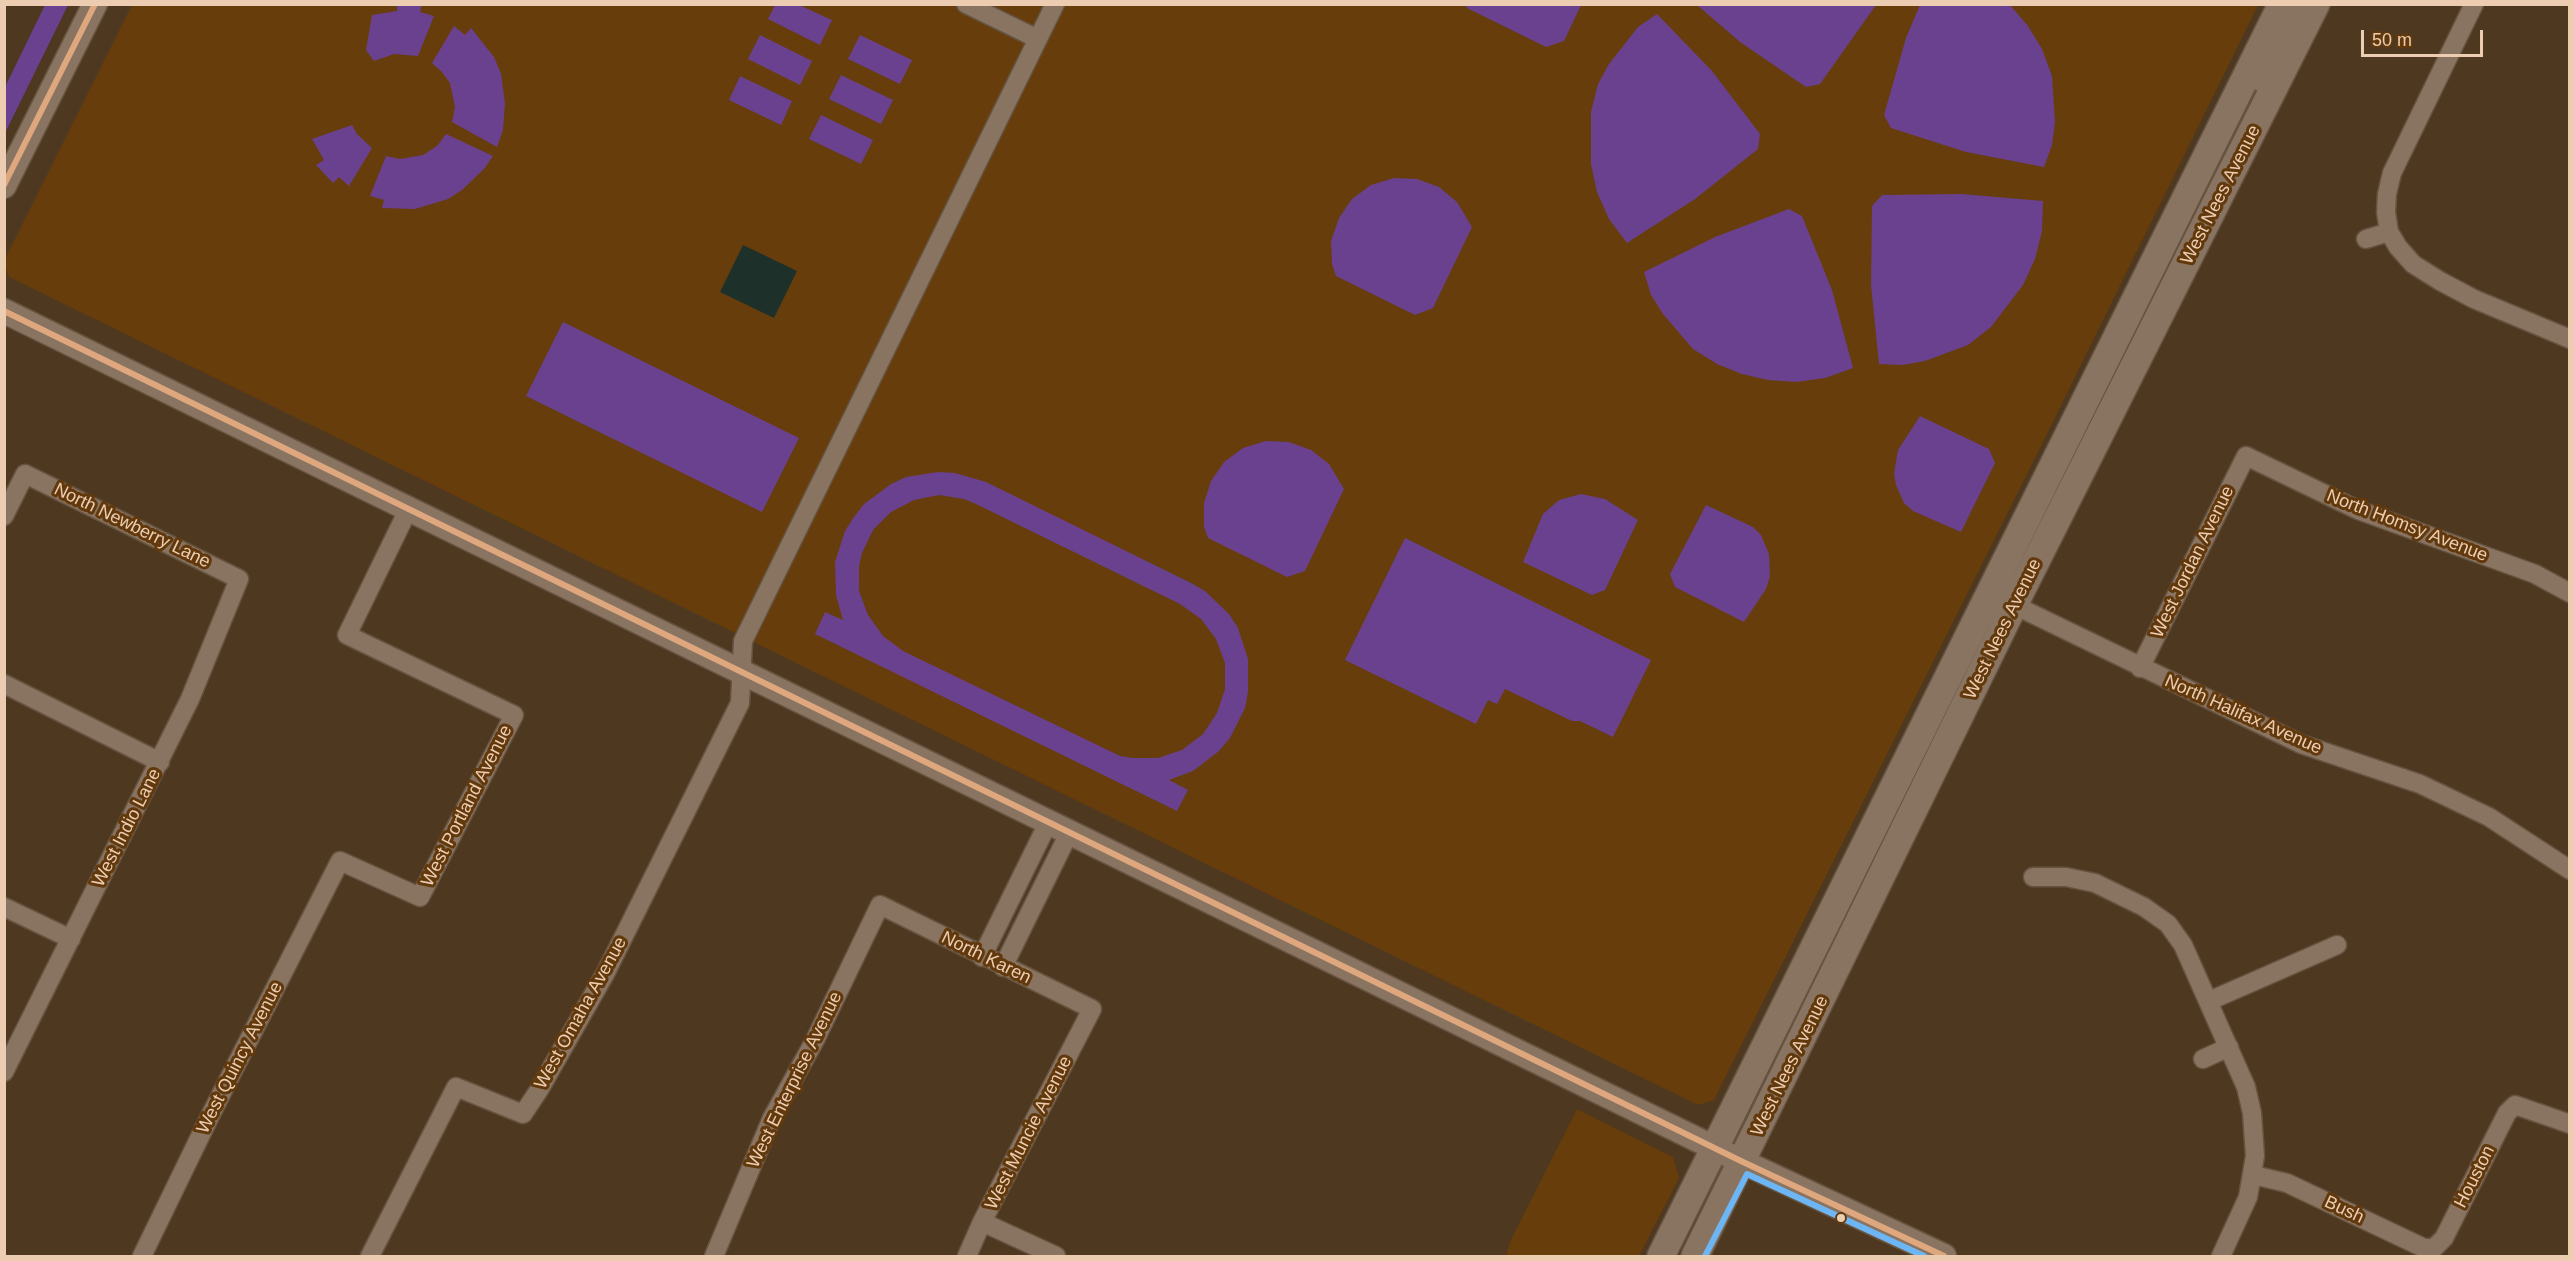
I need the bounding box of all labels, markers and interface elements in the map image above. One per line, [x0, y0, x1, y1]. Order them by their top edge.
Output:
scale bar [2364, 18, 2486, 56]
text: 50 m [2372, 30, 2412, 50]
street label: West Nees Avenue [2177, 122, 2265, 268]
street label: North Newberry Lane [50, 479, 214, 573]
street label: West Jordan Avenue [2147, 482, 2239, 642]
street label: North Homsy Avenue [2323, 485, 2491, 567]
street label: West Nees Avenue [1960, 555, 2046, 703]
street label: North Halifax Avenue [2161, 671, 2325, 759]
street label: West Portland Avenue [417, 722, 517, 890]
street label: West Indio Lane [88, 765, 166, 891]
street label: North Karen [938, 927, 1034, 989]
street label: West Omaha Avenue [530, 933, 632, 1093]
street label: West Quincy Avenue [192, 979, 288, 1137]
street label: West Enterprise Avenue [743, 988, 847, 1172]
street label: West Nees Avenue [1747, 992, 1833, 1140]
street label: West Muncie Avenue [981, 1053, 1077, 1213]
street label: Houston [2450, 1142, 2500, 1212]
street label: Bush [2321, 1192, 2367, 1228]
unlabelled marker [1835, 1212, 1847, 1224]

